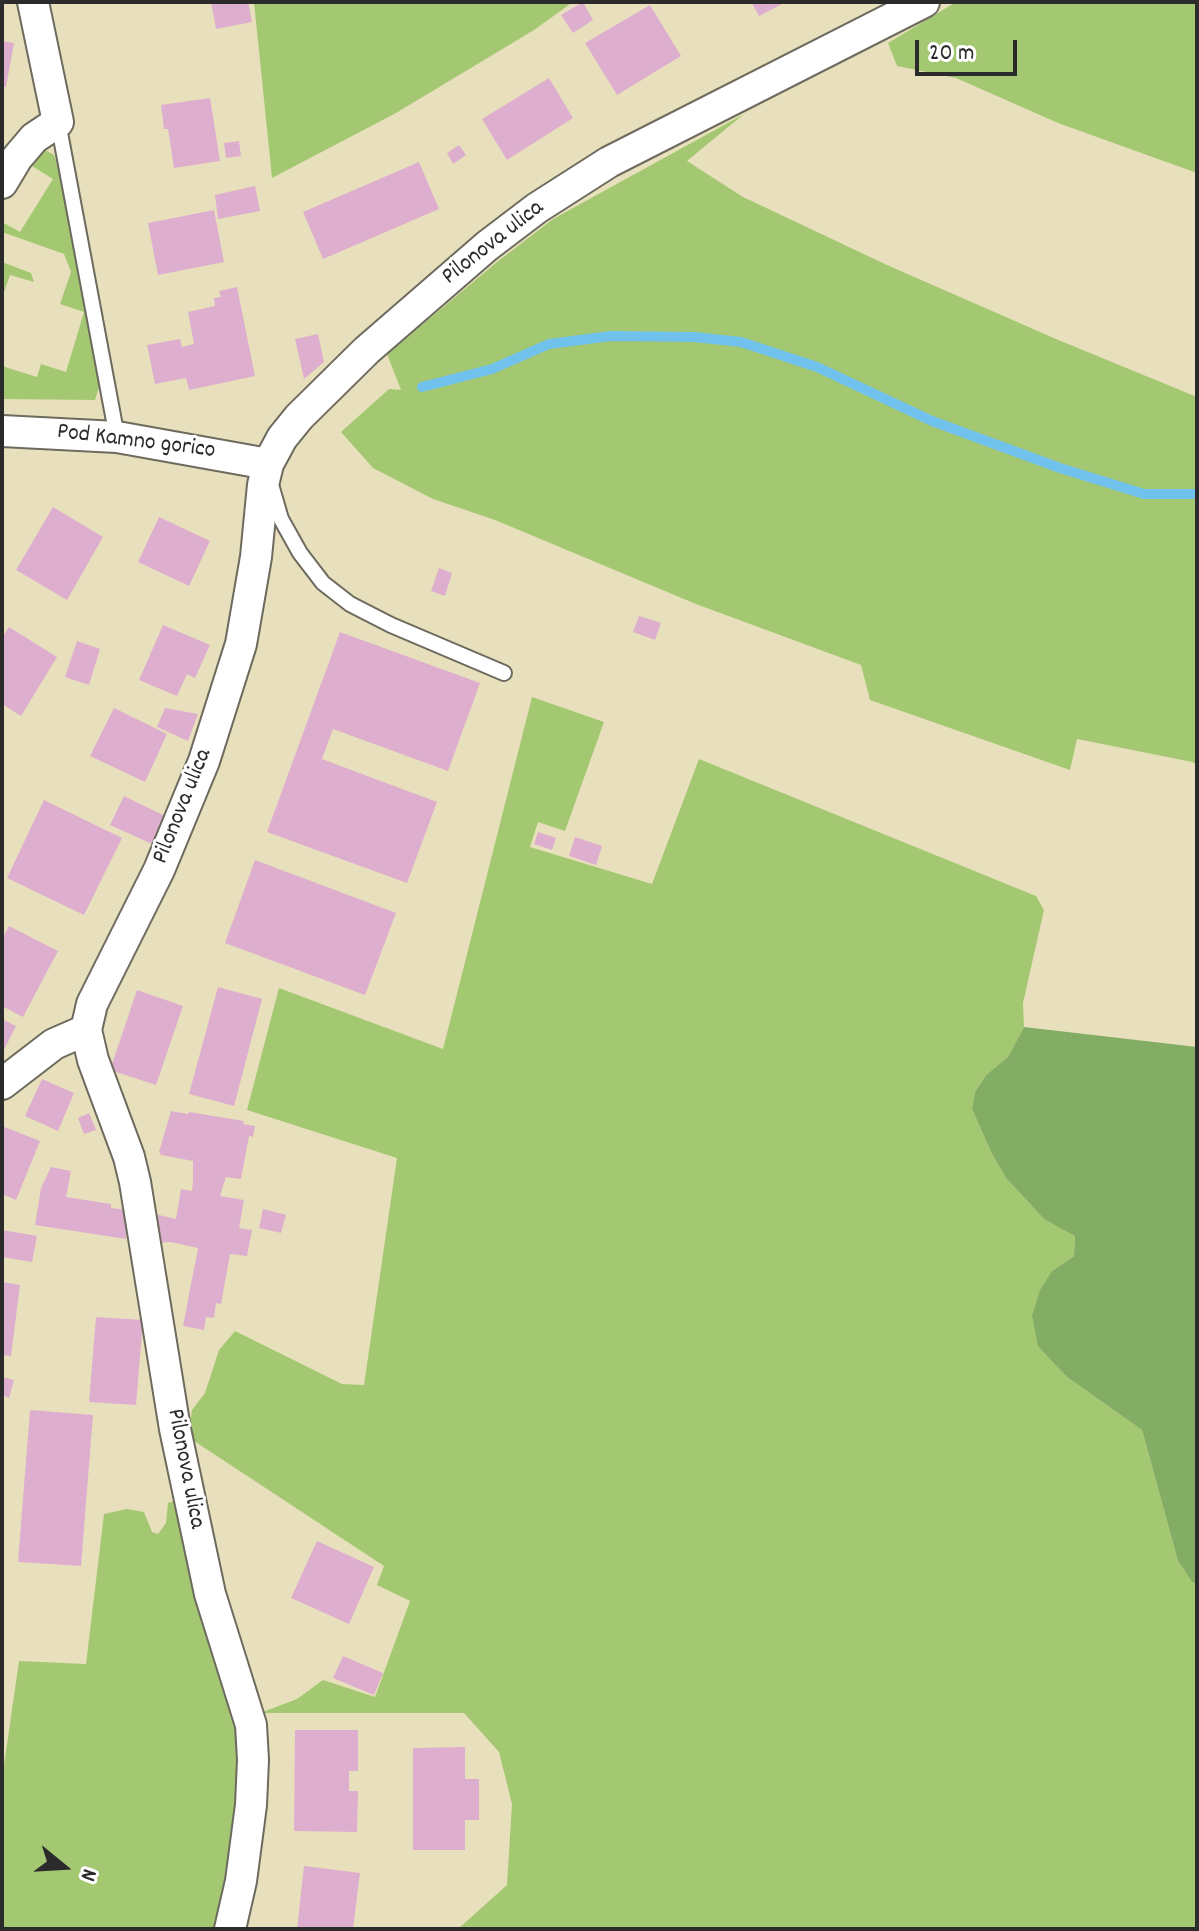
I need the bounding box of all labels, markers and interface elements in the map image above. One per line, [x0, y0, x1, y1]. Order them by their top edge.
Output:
scale bar [919, 24, 1021, 74]
text: 20 m [929, 37, 975, 71]
street label: Pilonova ulica [437, 195, 551, 293]
street label: Pod Kamno gorico [55, 419, 217, 467]
street label: Pilonova ulica [148, 745, 220, 869]
street label: Pilonova ulica [158, 1407, 210, 1531]
north arrow [24, 1827, 104, 1907]
text: N [71, 1865, 104, 1885]

